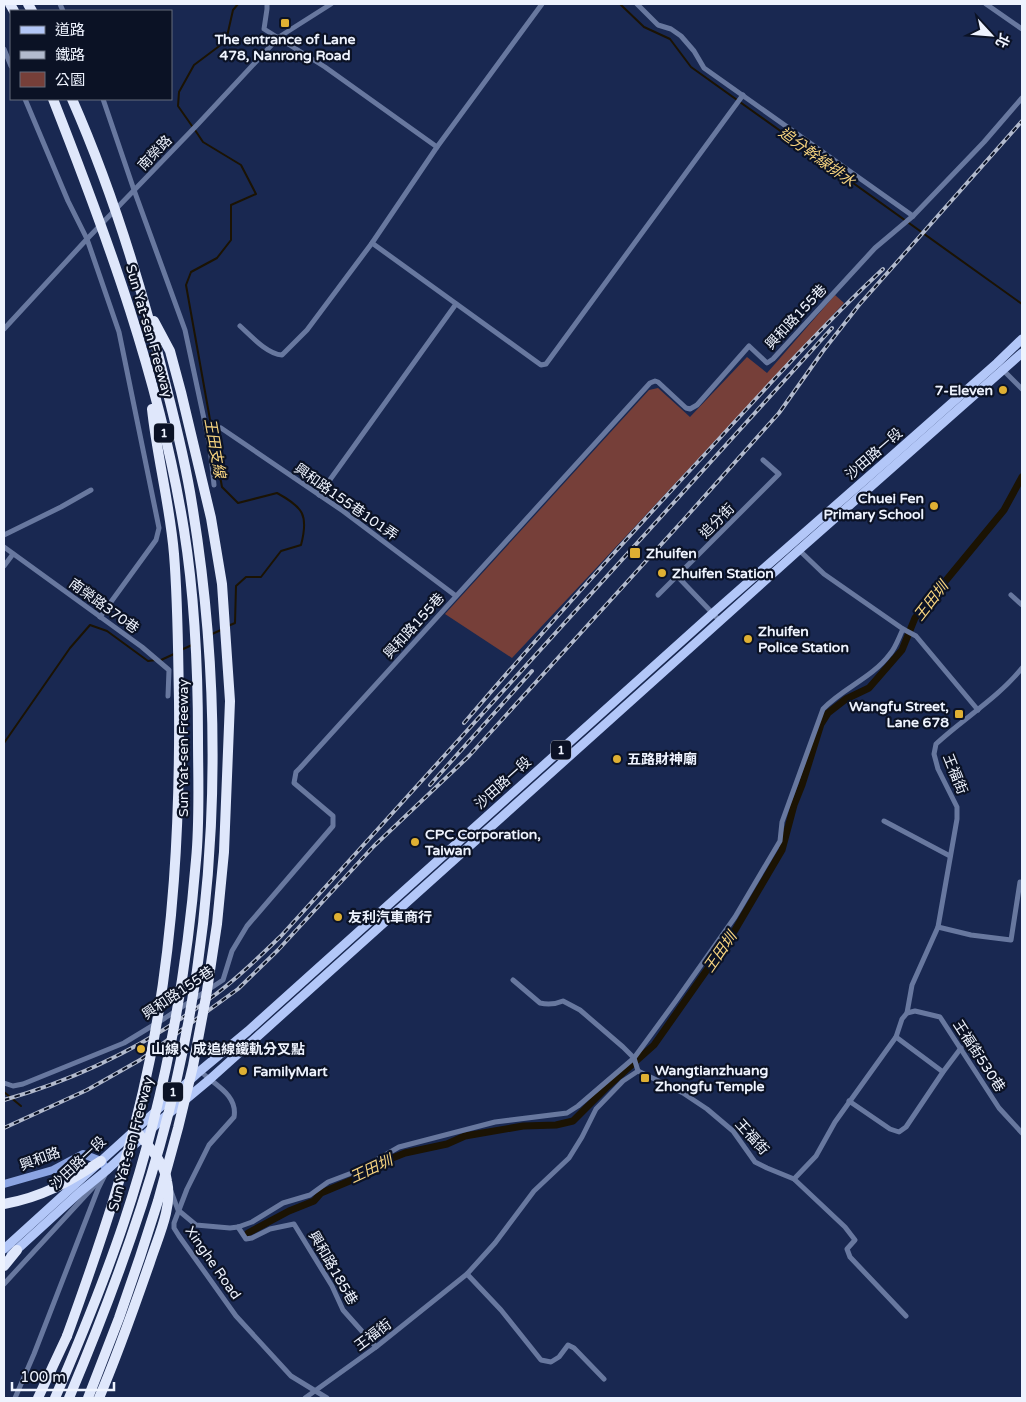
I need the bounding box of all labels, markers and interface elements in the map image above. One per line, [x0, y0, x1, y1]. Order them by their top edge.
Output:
legend [10, 10, 172, 100]
north arrow [966, 10, 1016, 60]
marker: The entrance of Lane 478, Nanrong Road [279, 17, 291, 29]
text: 道路 [55, 21, 85, 39]
text: 北 [992, 30, 1013, 50]
place label: The entrance of Lane 478, Nanrong Road [214, 31, 355, 64]
text: 鐵路 [55, 46, 85, 64]
text: 公園 [55, 71, 85, 89]
water label: 追分幹線排水 [775, 123, 859, 191]
street label: 南榮路 [134, 132, 176, 174]
street label: Sun Yat-sen Freeway [122, 262, 176, 400]
street label: 興和路155巷 [762, 281, 830, 353]
place label: 7-Eleven [935, 382, 993, 399]
marker: 7-Eleven [997, 384, 1009, 396]
water label: 王田支線 [201, 417, 229, 481]
road number: 1 [154, 423, 174, 442]
street label: 沙田路一段 [842, 425, 906, 483]
street label: 興和路155巷101弄 [291, 460, 401, 544]
place label: Chuei Fen Primary School [823, 490, 924, 523]
street label: 追分街 [696, 500, 738, 542]
marker: Chuei Fen Primary School [928, 500, 940, 512]
place label: Zhuifen [646, 545, 697, 562]
marker: Zhuifen [628, 546, 642, 560]
place label: Zhuifen Station [672, 565, 774, 582]
marker: Zhuifen Station [656, 567, 668, 579]
street label: 南榮路370巷 [66, 575, 142, 637]
water label: 王田圳 [910, 576, 953, 624]
street label: 興和路155巷 [380, 590, 448, 662]
place label: Zhuifen Police Station [758, 623, 849, 656]
marker: Zhuifen Police Station [742, 633, 754, 645]
street label: Sun Yat-sen Freeway [175, 679, 192, 817]
place label: Wangfu Street, Lane 678 [849, 698, 949, 731]
marker: Wangfu Street, Lane 678 [953, 708, 965, 720]
road number: 1 [551, 740, 571, 760]
place label: 五路財神廟 [627, 751, 697, 768]
street label: 王福街 [939, 751, 971, 797]
street label: 沙田路一段 [471, 753, 535, 813]
marker: 五路財神廟 [611, 753, 623, 765]
place label: CPC Corporation, Taiwan [424, 826, 541, 859]
marker: CPC Corporation, Taiwan [409, 836, 421, 848]
place label: 友利汽車商行 [348, 909, 432, 926]
marker: 友利汽車商行 [332, 911, 344, 923]
water label: 王田圳 [700, 927, 741, 976]
street label: 興和路155巷 [139, 963, 217, 1023]
street label: 王福街530巷 [949, 1017, 1009, 1095]
place label: 山線、成追線鐵軌分叉點 [151, 1041, 305, 1058]
marker: 山線、成追線鐵軌分叉點 [135, 1043, 147, 1055]
place label: Wangtianzhuang Zhongfu Temple [655, 1062, 768, 1095]
place label: FamilyMart [253, 1063, 328, 1080]
marker: FamilyMart [237, 1065, 249, 1077]
marker: Wangtianzhuang Zhongfu Temple [639, 1072, 651, 1084]
street label: Sun Yat-sen Freeway [105, 1075, 157, 1213]
road number: 1 [163, 1082, 183, 1102]
street label: 王福街 [732, 1116, 772, 1158]
street label: 沙田路一段 [47, 1133, 109, 1193]
street label: 興和路 [17, 1144, 63, 1174]
water label: 王田圳 [347, 1150, 397, 1187]
street label: Xinghe Road [182, 1223, 244, 1303]
street label: 興和路185巷 [305, 1228, 361, 1308]
street label: 王福街 [351, 1316, 395, 1354]
scale bar [12, 1360, 115, 1392]
text: 100 m [20, 1368, 66, 1386]

